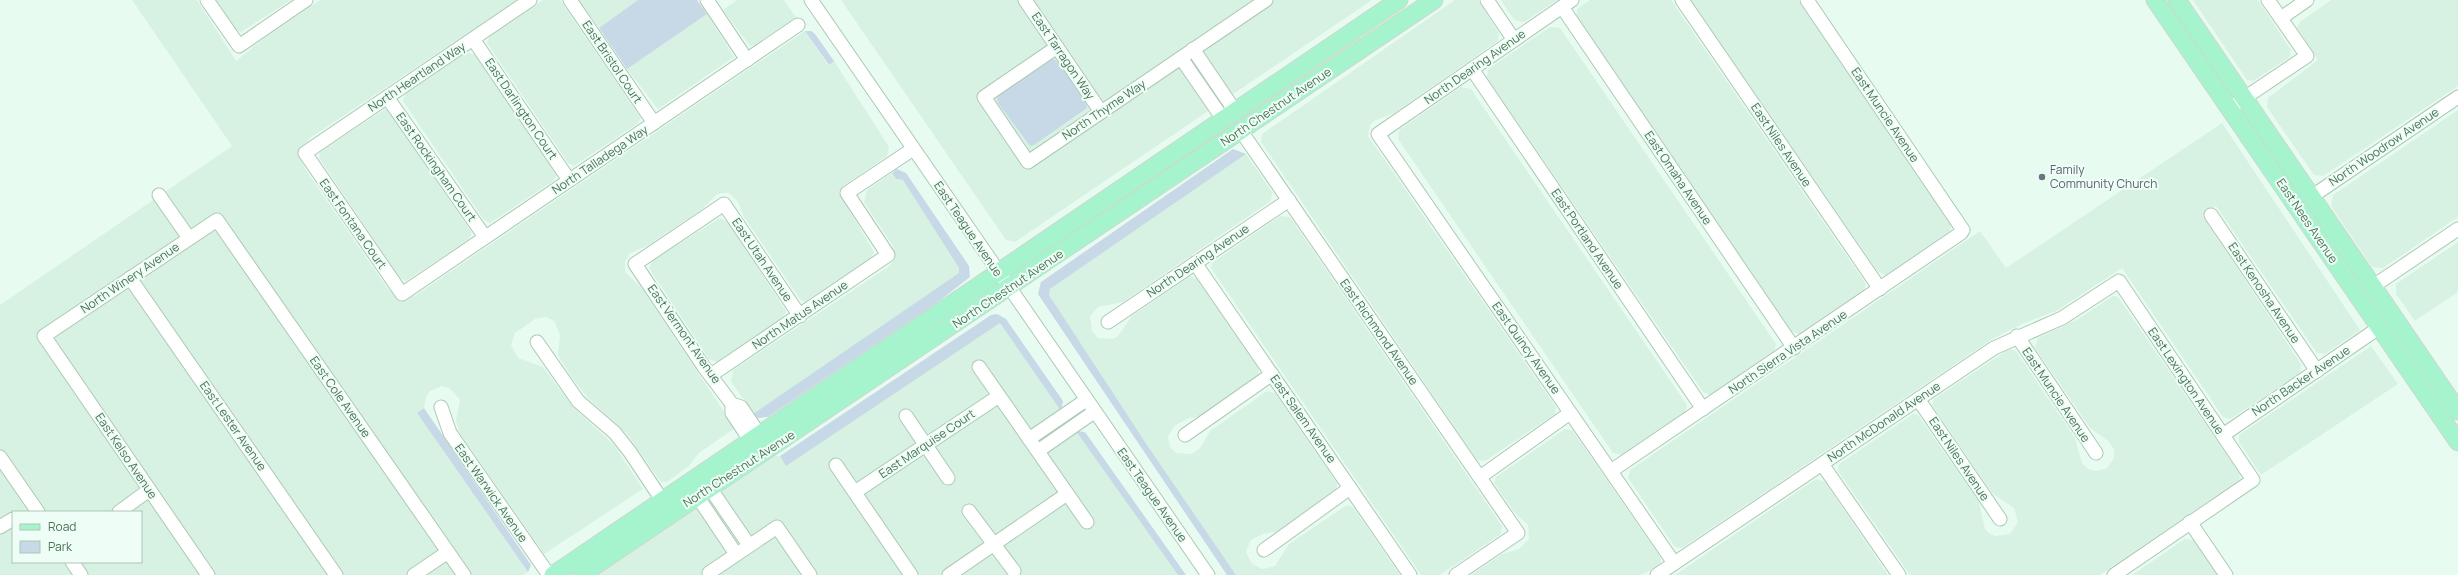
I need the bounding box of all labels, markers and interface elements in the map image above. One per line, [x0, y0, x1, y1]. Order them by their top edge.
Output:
street label: East Tarragon Way [1028, 9, 1099, 103]
street label: East Bristol Court [578, 17, 647, 107]
street label: North Dearing Avenue [1421, 25, 1529, 108]
street label: North Heartland Way [365, 37, 469, 116]
street label: East Darlington Court [481, 55, 562, 163]
street label: North Chestnut Avenue [1217, 63, 1335, 150]
street label: East Muncie Avenue [1847, 64, 1924, 166]
street label: North Thyme Way [1059, 75, 1149, 144]
street label: East Niles Avenue [1747, 99, 1816, 190]
street label: North Woodrow Avenue [2325, 103, 2442, 190]
street label: East Rockingham Court [392, 109, 481, 225]
street label: North Talladega Way [548, 121, 652, 198]
street label: East Omaha Avenue [1641, 127, 1716, 228]
place label: Family Community Church [2050, 161, 2157, 192]
marker: Family Community Church [2037, 172, 2047, 182]
street label: East Fontana Court [316, 175, 391, 272]
street label: East Nees Avenue [2273, 175, 2342, 267]
street label: East Teague Avenue [930, 178, 1007, 280]
street label: East Portland Avenue [1547, 185, 1627, 292]
street label: East Utah Avenue [728, 215, 797, 305]
street label: North Dearing Avenue [1143, 220, 1252, 301]
street label: North Winery Avenue [77, 238, 183, 317]
street label: East Kenosha Avenue [2224, 239, 2305, 346]
street label: North Chestnut Avenue [949, 245, 1067, 332]
street label: East Richmond Avenue [1336, 275, 1423, 388]
street label: North Matus Avenue [748, 276, 851, 353]
street label: East Vermont Avenue [644, 281, 725, 387]
street label: East Quincy Avenue [1488, 298, 1565, 397]
street label: North Sierra Vista Avenue [1725, 305, 1850, 398]
street label: East Lexington Avenue [2144, 324, 2229, 438]
street label: North Backer Avenue [2248, 341, 2353, 420]
street label: East Muncie Avenue [2018, 344, 2095, 446]
street label: East Cole Avenue [306, 353, 375, 441]
street label: East Salem Avenue [1267, 371, 1340, 466]
street label: East Lester Avenue [196, 377, 271, 474]
street label: North McDonald Avenue [1824, 377, 1944, 466]
street label: East Marquise Court [875, 405, 978, 482]
street label: East Kelso Avenue [91, 409, 162, 502]
street label: East Niles Avenue [1925, 413, 1994, 504]
street label: North Chestnut Avenue [679, 426, 798, 511]
street label: East Warwick Avenue [451, 440, 532, 545]
street label: East Teague Avenue [1113, 444, 1191, 545]
legend [12, 511, 142, 563]
text: Road [48, 518, 76, 535]
text: Park [48, 538, 73, 555]

